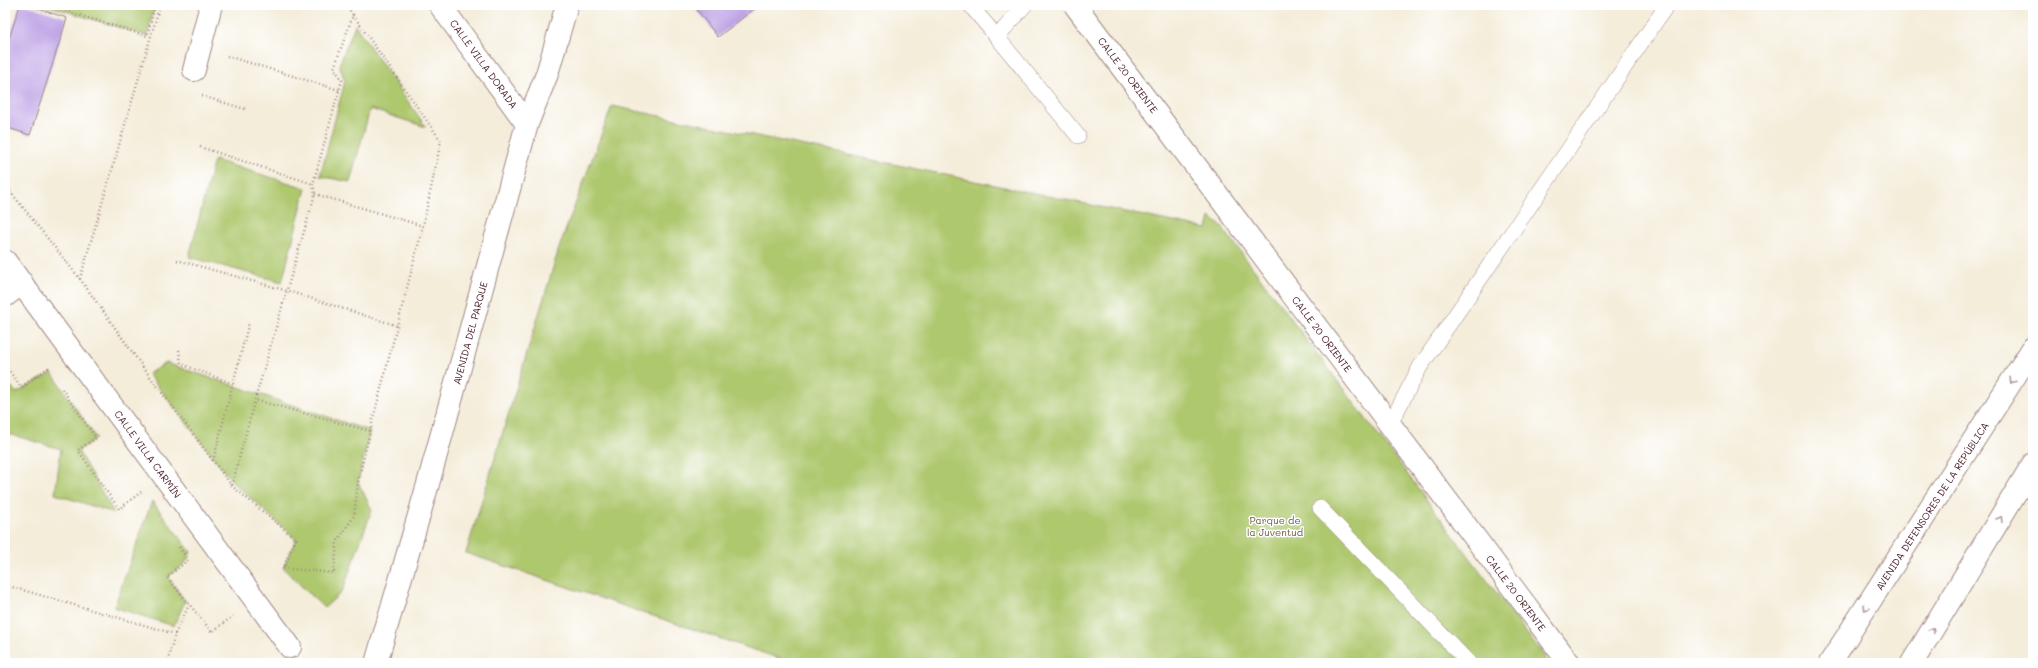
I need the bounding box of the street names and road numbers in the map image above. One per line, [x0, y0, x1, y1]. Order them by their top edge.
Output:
street label: CALLE VILLA DORADA [447, 17, 521, 111]
street label: CALLE 20 ORIENTE [1095, 34, 1161, 116]
street label: AVENIDA DEL PARQUE [449, 280, 491, 386]
street label: CALLE 20 ORIENTE [1289, 293, 1355, 375]
street label: CALLE VILLA CARMÍN [111, 407, 185, 501]
street label: AVENIDA DEFENSORES DE LA REPÚBLICA [1872, 419, 1992, 593]
street label: CALLE 20 ORIENTE [1483, 552, 1549, 634]

